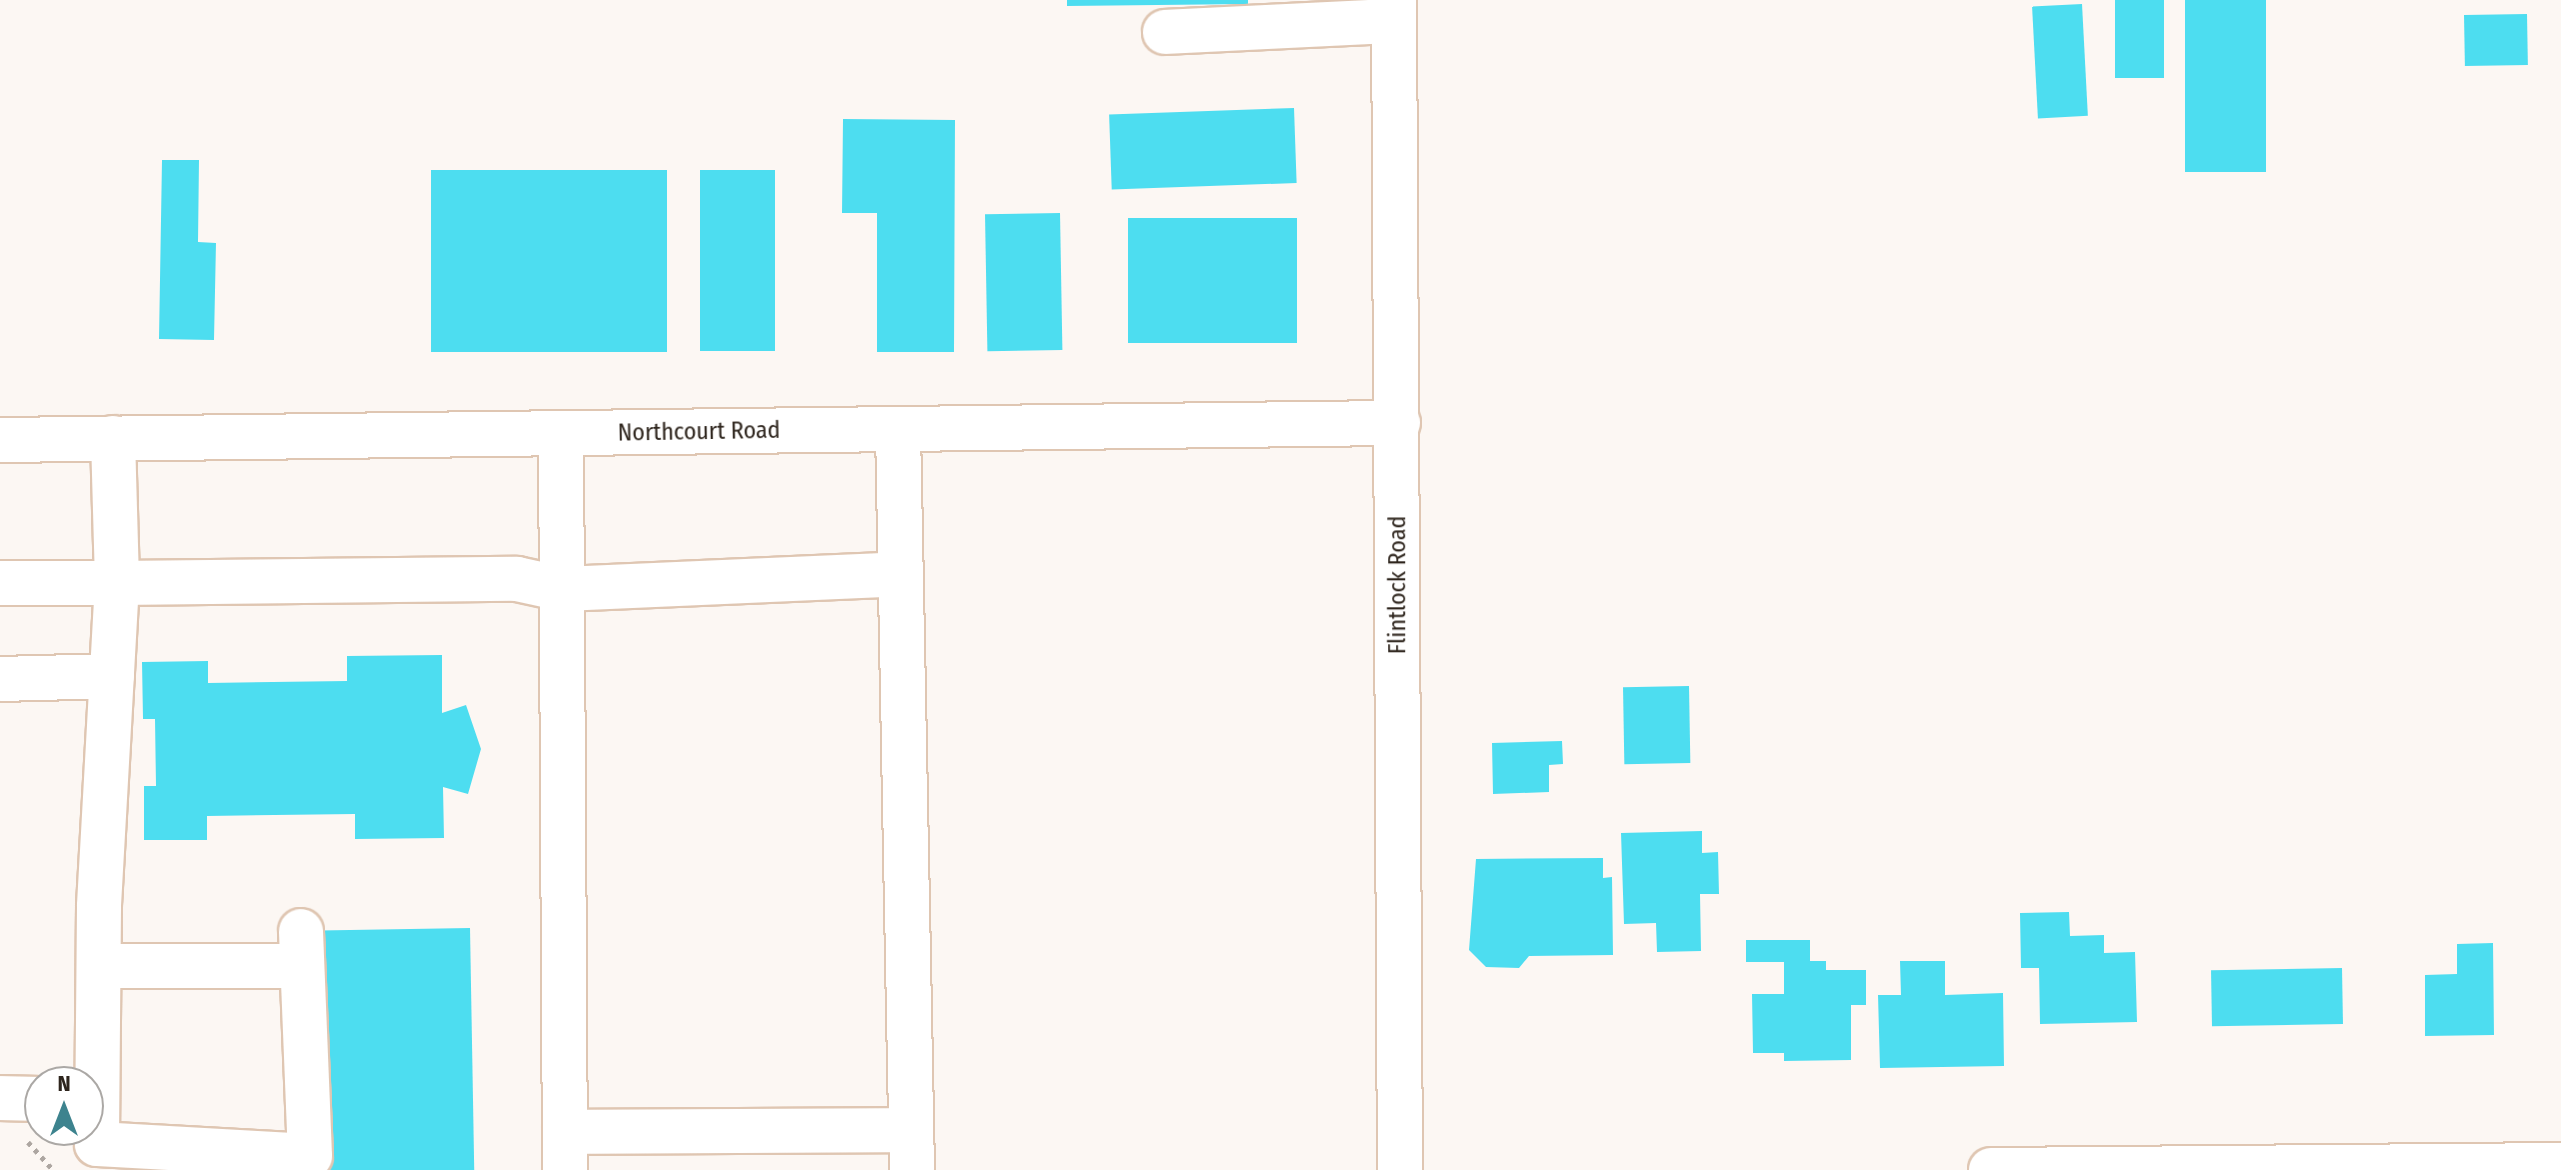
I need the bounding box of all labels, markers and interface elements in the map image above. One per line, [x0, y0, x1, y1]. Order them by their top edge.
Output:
street label: Northcourt Road [617, 416, 781, 448]
street label: Flintlock Road [1384, 516, 1412, 654]
north arrow [24, 1066, 104, 1146]
text: N [57, 1070, 71, 1097]

